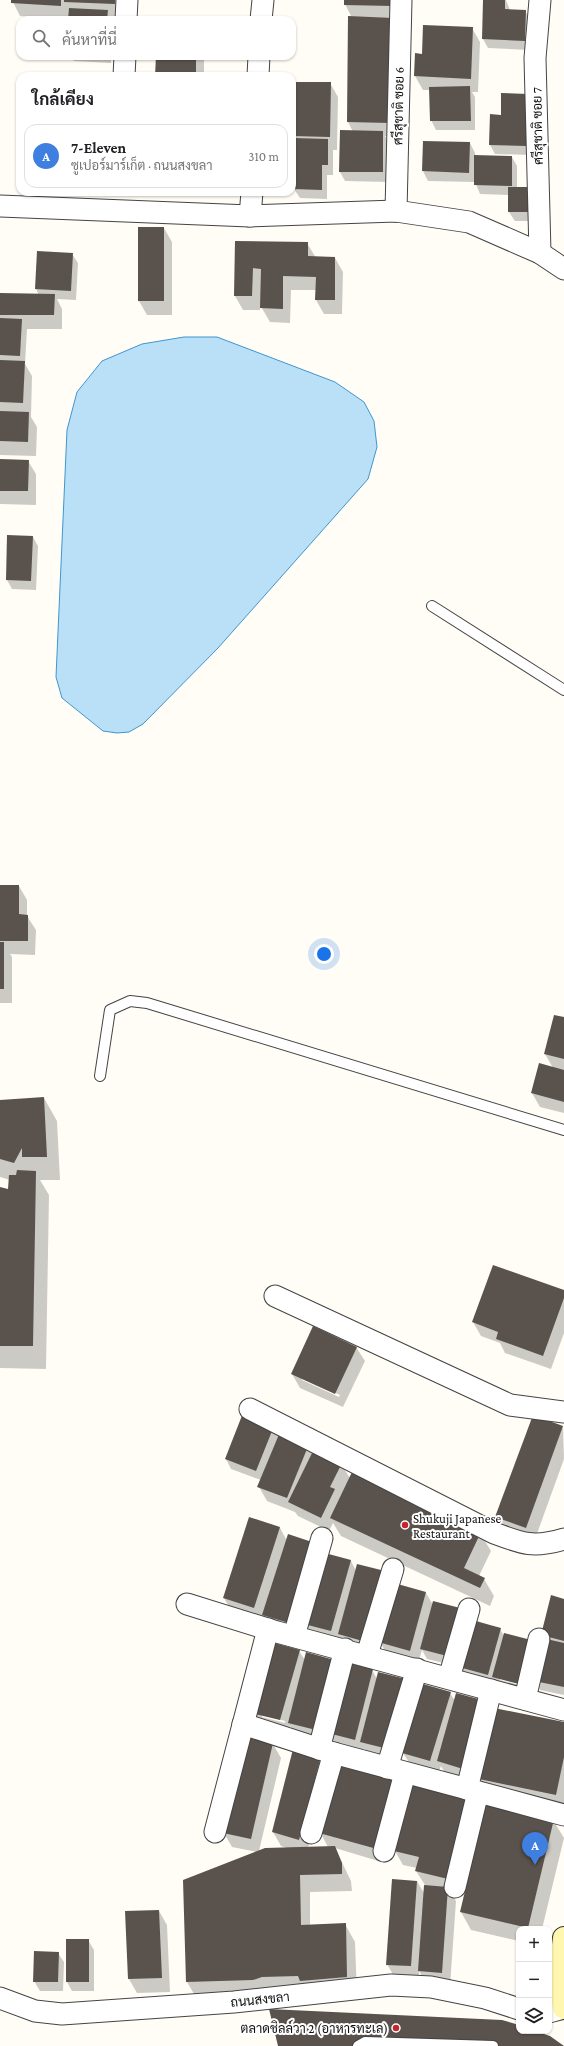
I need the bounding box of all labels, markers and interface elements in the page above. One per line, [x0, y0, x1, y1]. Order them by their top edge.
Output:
search box [16, 16, 296, 60]
icon: search [30, 27, 52, 49]
text: ค้นหาที่นี่ [62, 32, 117, 48]
street label: ศรีสุชาติ ซอย 6 [388, 67, 409, 145]
street label: ศรีสุชาติ ซอย 7 [527, 87, 548, 165]
text: ใกล้เคียง [32, 90, 94, 109]
text: 7-Eleven [71, 140, 126, 156]
text: A [42, 149, 50, 164]
text: 310 m [248, 149, 279, 164]
text: ซูเปอร์มาร์เก็ต · ถนนสงขลา [71, 158, 213, 173]
your location [314, 944, 334, 964]
place label: Shukuji Japanese Restaurant [413, 1511, 502, 1541]
marker: Shukuji Japanese Restaurant [400, 1520, 410, 1530]
pin: A [522, 1832, 548, 1865]
map controls [516, 1926, 552, 2034]
button: + [516, 1926, 552, 1962]
button: − [516, 1962, 552, 1998]
street label: ถนนสงขลา [230, 1989, 290, 2010]
button: layers [516, 1998, 552, 2034]
place label: ตลาดชิลล์วา 2 (อาหารทะเล) [241, 2019, 388, 2037]
marker: ตลาดชิลล์วา 2 (อาหารทะเล) [391, 2023, 401, 2033]

